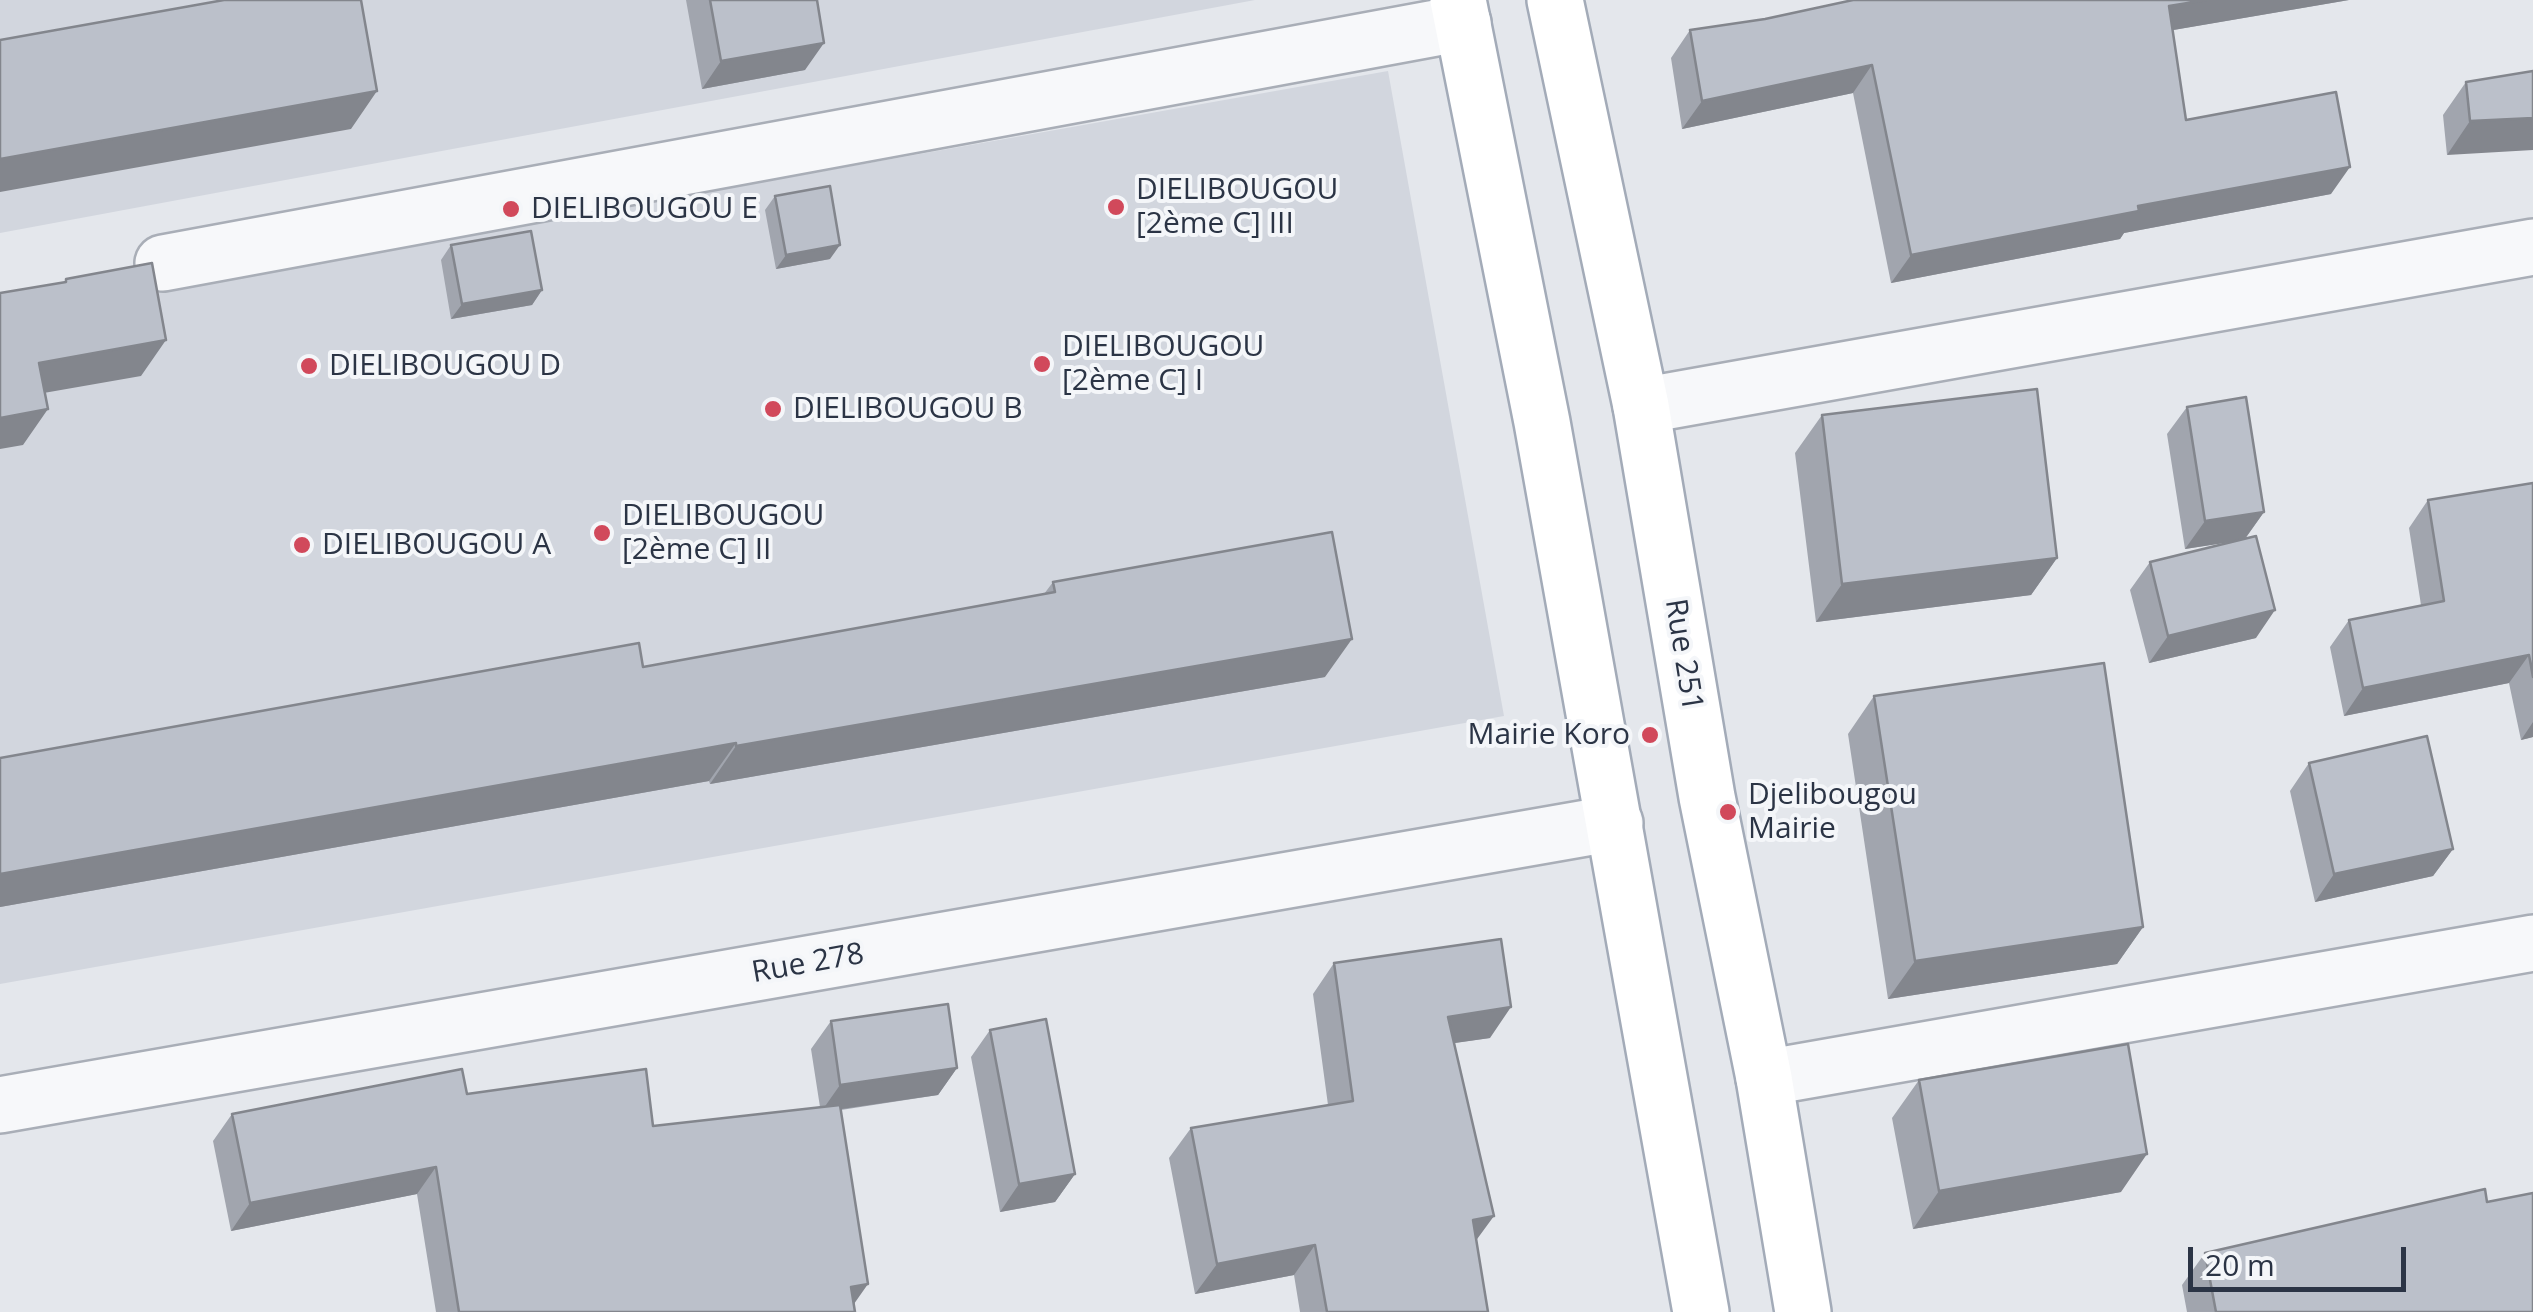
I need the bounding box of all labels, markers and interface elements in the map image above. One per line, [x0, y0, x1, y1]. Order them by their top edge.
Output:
place label: DIELIBOUGOU [2ème C] III [1136, 172, 1338, 242]
place label: DIELIBOUGOU E [531, 191, 758, 227]
marker: DIELIBOUGOU [2ème C] III [1105, 196, 1127, 218]
marker: DIELIBOUGOU E [500, 198, 522, 220]
place label: DIELIBOUGOU [2ème C] I [1062, 329, 1264, 400]
place label: DIELIBOUGOU D [329, 348, 561, 384]
marker: DIELIBOUGOU [2ème C] I [1031, 353, 1053, 375]
marker: DIELIBOUGOU D [298, 355, 320, 377]
place label: DIELIBOUGOU B [793, 391, 1023, 427]
marker: DIELIBOUGOU B [762, 398, 784, 420]
place label: DIELIBOUGOU [2ème C] II [622, 498, 824, 568]
marker: DIELIBOUGOU [2ème C] II [591, 522, 613, 544]
place label: DIELIBOUGOU A [322, 527, 551, 563]
marker: DIELIBOUGOU A [291, 534, 313, 556]
street label: Rue 251 [1656, 596, 1710, 714]
place label: Mairie Koro [1468, 717, 1630, 753]
marker: Mairie Koro [1639, 724, 1661, 746]
place label: Djelibougou Mairie [1748, 777, 1917, 848]
marker: Djelibougou Mairie [1717, 801, 1739, 823]
street label: Rue 278 [749, 936, 867, 992]
scale bar [2193, 1227, 2410, 1289]
text: 20 m [2205, 1244, 2275, 1285]

